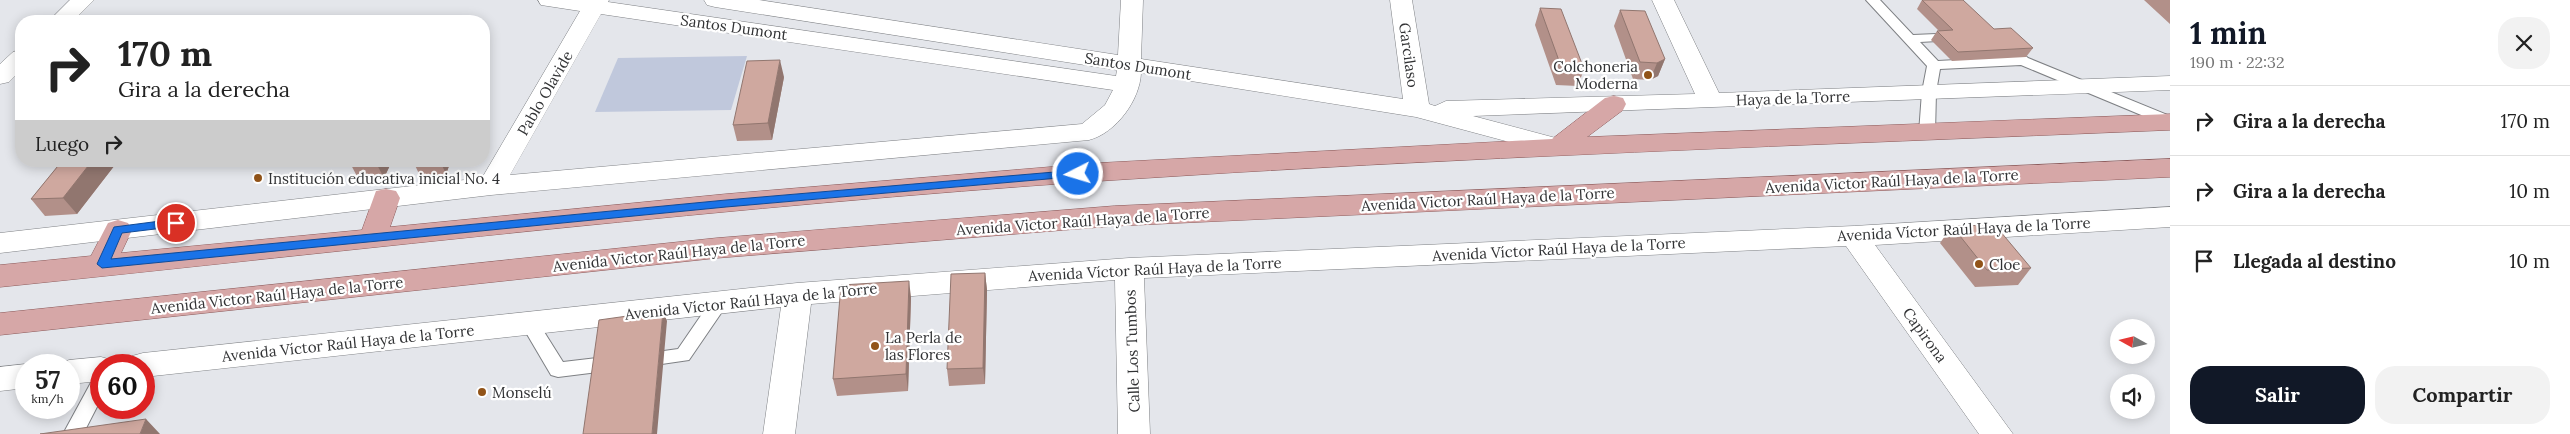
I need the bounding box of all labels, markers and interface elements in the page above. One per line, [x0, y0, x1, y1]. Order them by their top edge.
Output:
street label: Santos Dumont [679, 10, 789, 44]
text: 1 min [2190, 14, 2267, 52]
button: close [2498, 17, 2550, 69]
street label: Garcilaso [1395, 21, 1423, 89]
text: 170 m [118, 31, 212, 76]
icon: right [35, 35, 100, 100]
street label: Pablo Olavide [513, 47, 577, 139]
street label: Santos Dumont [1083, 48, 1193, 84]
text: 190 m · 22:32 [2190, 52, 2285, 72]
place label: Colchoneria Moderna [1553, 57, 1638, 93]
marker: Colchoneria Moderna [1642, 69, 1654, 81]
text: Gira a la derecha [118, 75, 290, 103]
street label: Haya de la Torre [1736, 87, 1850, 109]
icon: right [2190, 107, 2218, 135]
text: Gira a la derecha [2233, 109, 2386, 133]
text: 170 m [2501, 109, 2550, 133]
icon: right [99, 130, 127, 158]
text: Luego [35, 132, 89, 156]
position arrow [1051, 147, 1103, 199]
street label: Avenida Victor Raúl Haya de la Torre [1764, 165, 2019, 197]
place label: Institución educativa inicial No. 4 [268, 169, 500, 188]
marker: Institución educativa inicial No. 4 [252, 172, 264, 184]
icon: right [2190, 177, 2218, 205]
text: Gira a la derecha [2233, 179, 2386, 203]
text: 10 m [2509, 179, 2550, 203]
street label: Avenida Victor Raúl Haya de la Torre [1360, 183, 1615, 215]
pin [155, 202, 197, 244]
street label: Avenida Victor Raúl Haya de la Torre [955, 203, 1210, 239]
icon: arrive [162, 209, 190, 237]
street label: Avenida Víctor Raúl Haya de la Torre [1836, 213, 2091, 245]
street label: Avenida Victor Raúl Haya de la Torre [551, 230, 806, 276]
street label: Avenida Víctor Raúl Haya de la Torre [1431, 233, 1686, 265]
icon: arrive [2190, 247, 2218, 275]
text: Llegada al destino [2233, 249, 2396, 273]
text: 10 m [2509, 249, 2550, 273]
street label: Avenida Víctor Raúl Haya de la Torre [1027, 253, 1282, 285]
place label: Cloe [1989, 255, 2020, 274]
marker: Cloe [1973, 258, 1985, 270]
street label: Avenida Victor Raúl Haya de la Torre [149, 272, 404, 318]
street label: Avenida Víctor Raúl Haya de la Torre [623, 278, 878, 324]
street label: Calle Los Tumbos [1120, 289, 1144, 413]
street label: Capirona [1899, 304, 1951, 366]
north arrow [2110, 319, 2155, 364]
map controls [2110, 319, 2155, 419]
street label: Avenida Víctor Raúl Haya de la Torre [220, 320, 475, 366]
place label: La Perla de las Flores [885, 328, 962, 364]
marker: La Perla de las Flores [869, 340, 881, 352]
speed limit sign: 60 [90, 354, 155, 419]
text: 57 [35, 364, 60, 396]
button: Salir [2190, 366, 2365, 424]
button: Compartir [2375, 366, 2550, 424]
button: sound [2110, 374, 2155, 419]
place label: Monselú [492, 383, 552, 402]
marker: Monselú [476, 386, 488, 398]
text: km/h [31, 391, 64, 406]

